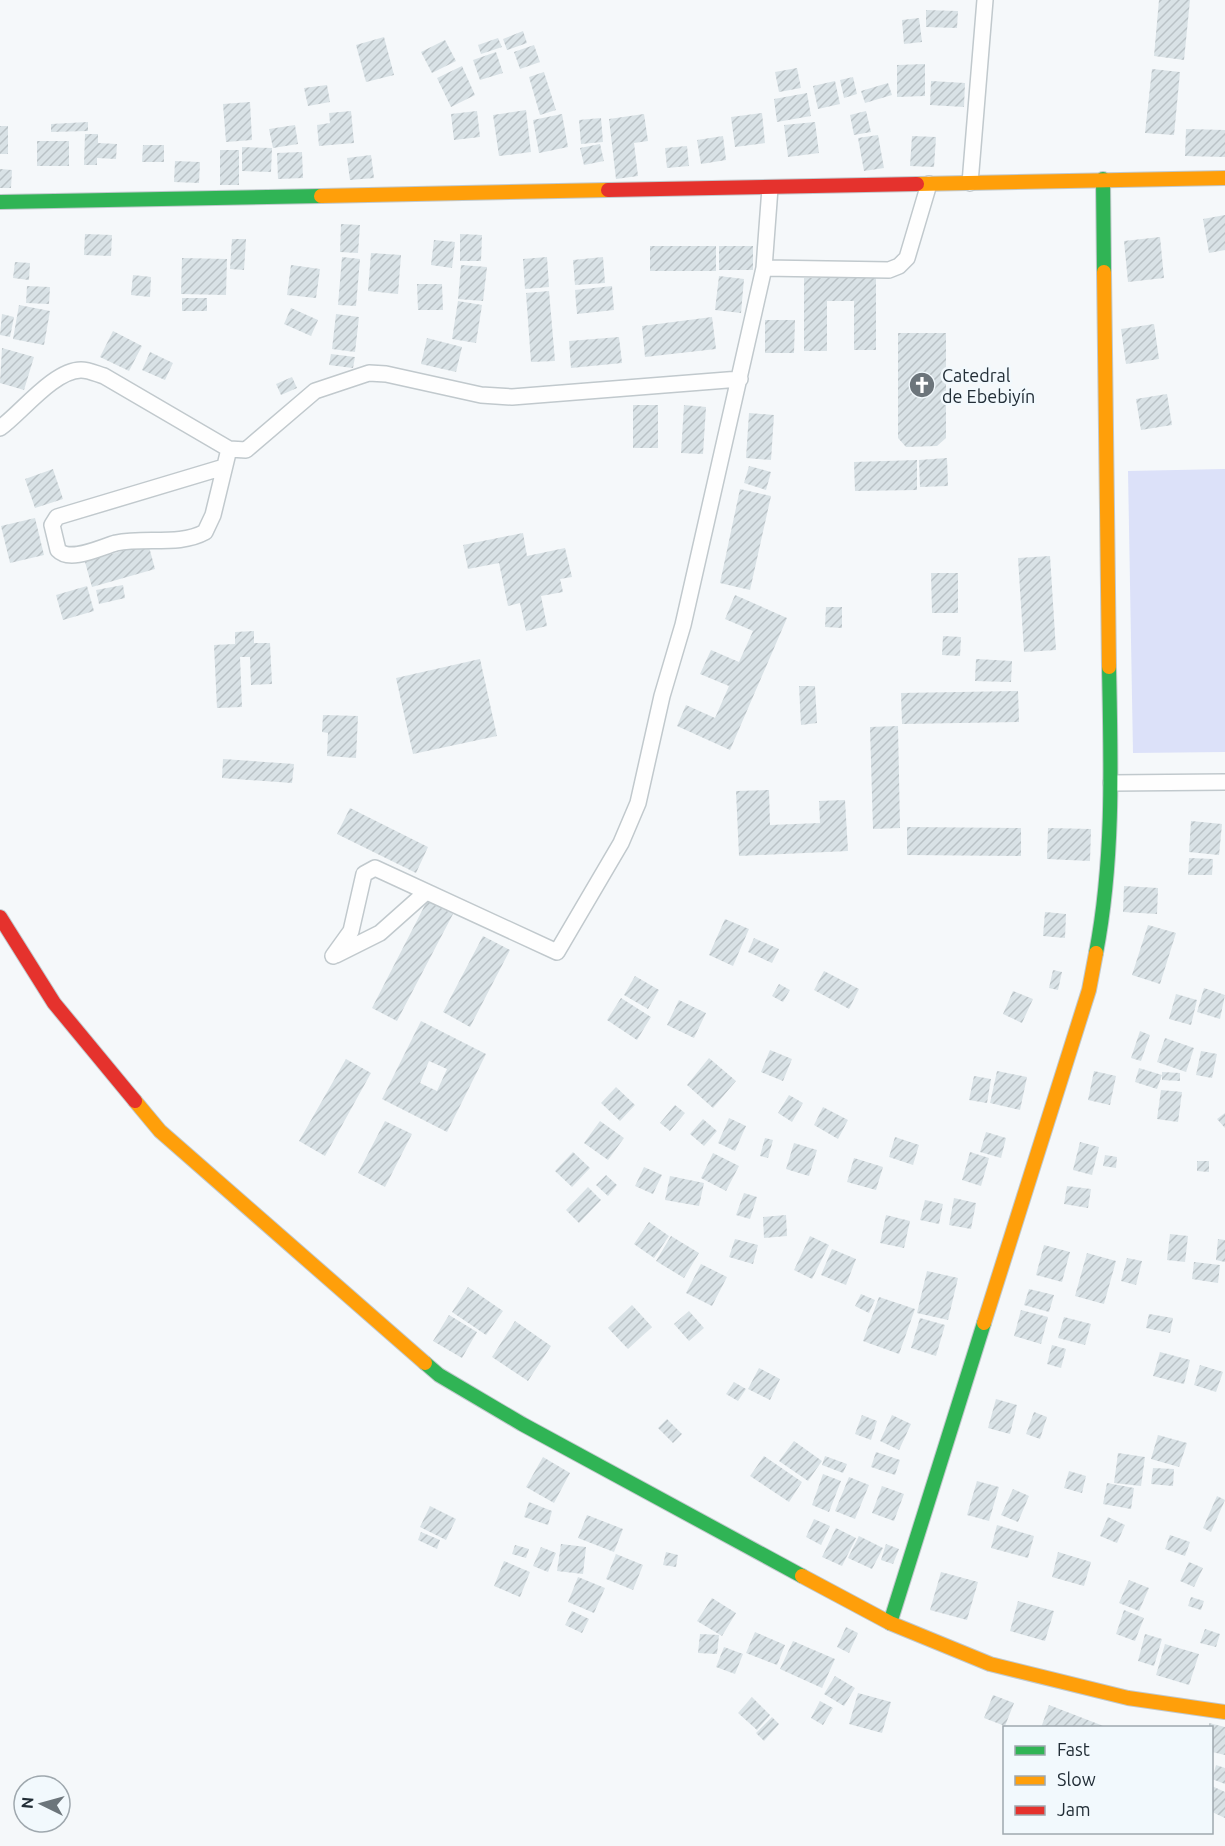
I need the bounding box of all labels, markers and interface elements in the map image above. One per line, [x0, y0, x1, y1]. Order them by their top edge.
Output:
place label: Catedral de Ebebiyín [942, 365, 1035, 406]
church icon: Catedral de Ebebiyín [907, 370, 937, 400]
legend [1003, 1726, 1213, 1834]
text: Fast [1057, 1739, 1090, 1759]
text: Slow [1057, 1769, 1096, 1789]
north arrow [12, 1774, 72, 1834]
text: N [18, 1796, 37, 1809]
text: Jam [1057, 1799, 1091, 1819]

